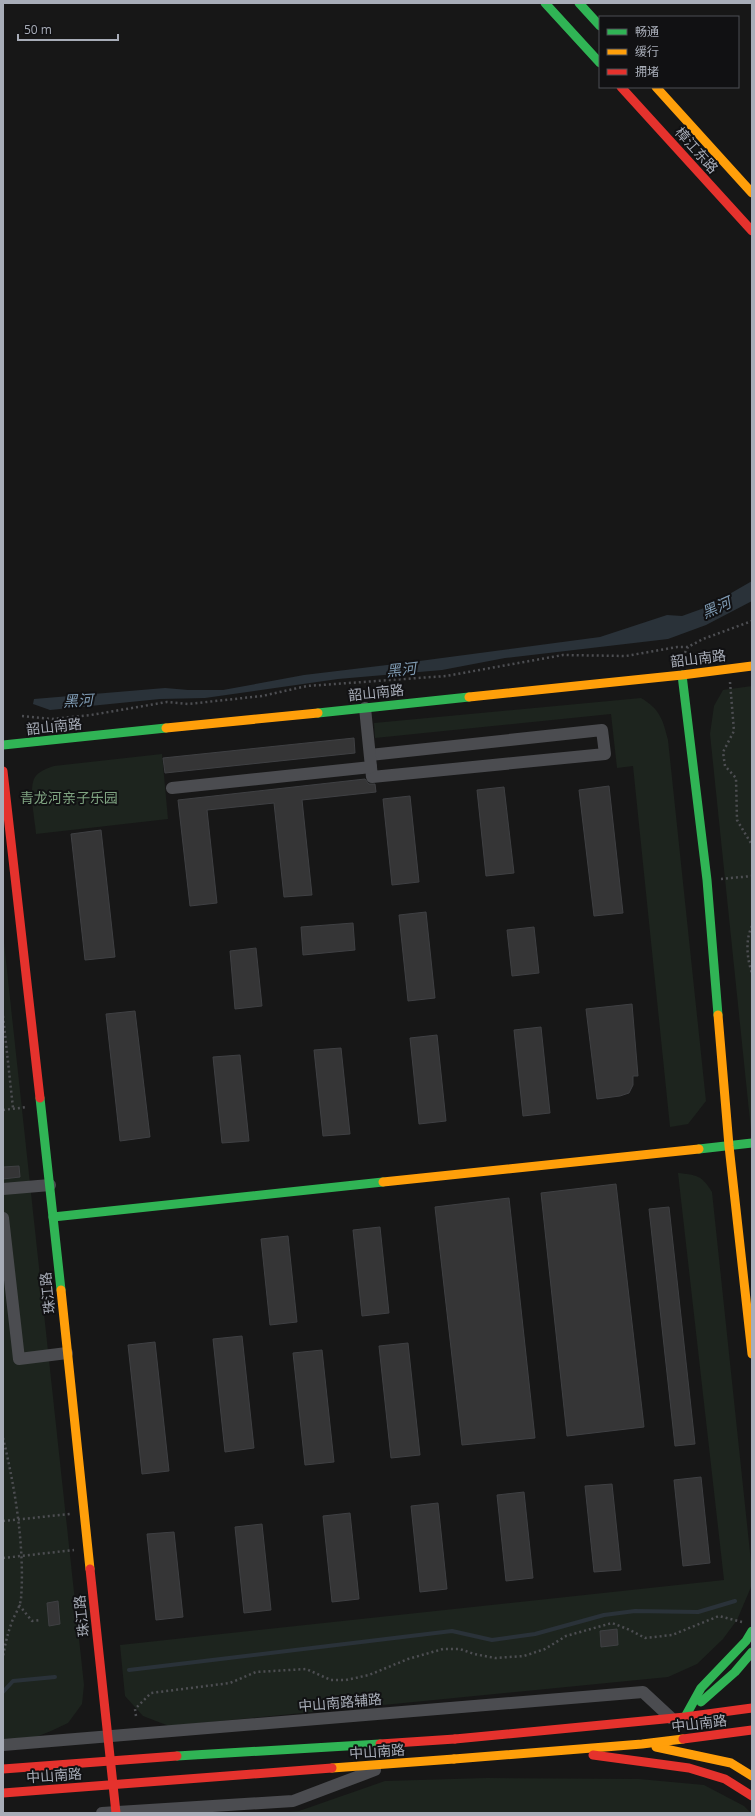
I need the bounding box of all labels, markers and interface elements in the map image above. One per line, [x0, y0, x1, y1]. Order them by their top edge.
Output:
scale bar [18, 16, 118, 42]
legend [599, 16, 739, 88]
text: 50 m [24, 21, 52, 38]
text: 畅通 [635, 23, 659, 40]
text: 缓行 [635, 43, 659, 60]
text: 拥堵 [635, 63, 659, 80]
street label: 樟江东路 [671, 123, 723, 177]
water label: 黑河 [698, 591, 737, 622]
street label: 韶山南路 [669, 645, 727, 671]
water label: 黑河 [385, 657, 420, 681]
street label: 韶山南路 [347, 680, 405, 704]
water label: 黑河 [62, 689, 96, 711]
street label: 韶山南路 [25, 714, 83, 738]
park label: 青龙河亲子乐园 [20, 788, 118, 807]
street label: 珠江路 [35, 1271, 59, 1315]
street label: 珠江路 [69, 1594, 93, 1638]
street label: 中山南路辅路 [297, 1689, 383, 1715]
street label: 中山南路 [670, 1710, 728, 1736]
street label: 中山南路 [348, 1740, 406, 1762]
street label: 中山南路 [25, 1764, 83, 1786]

